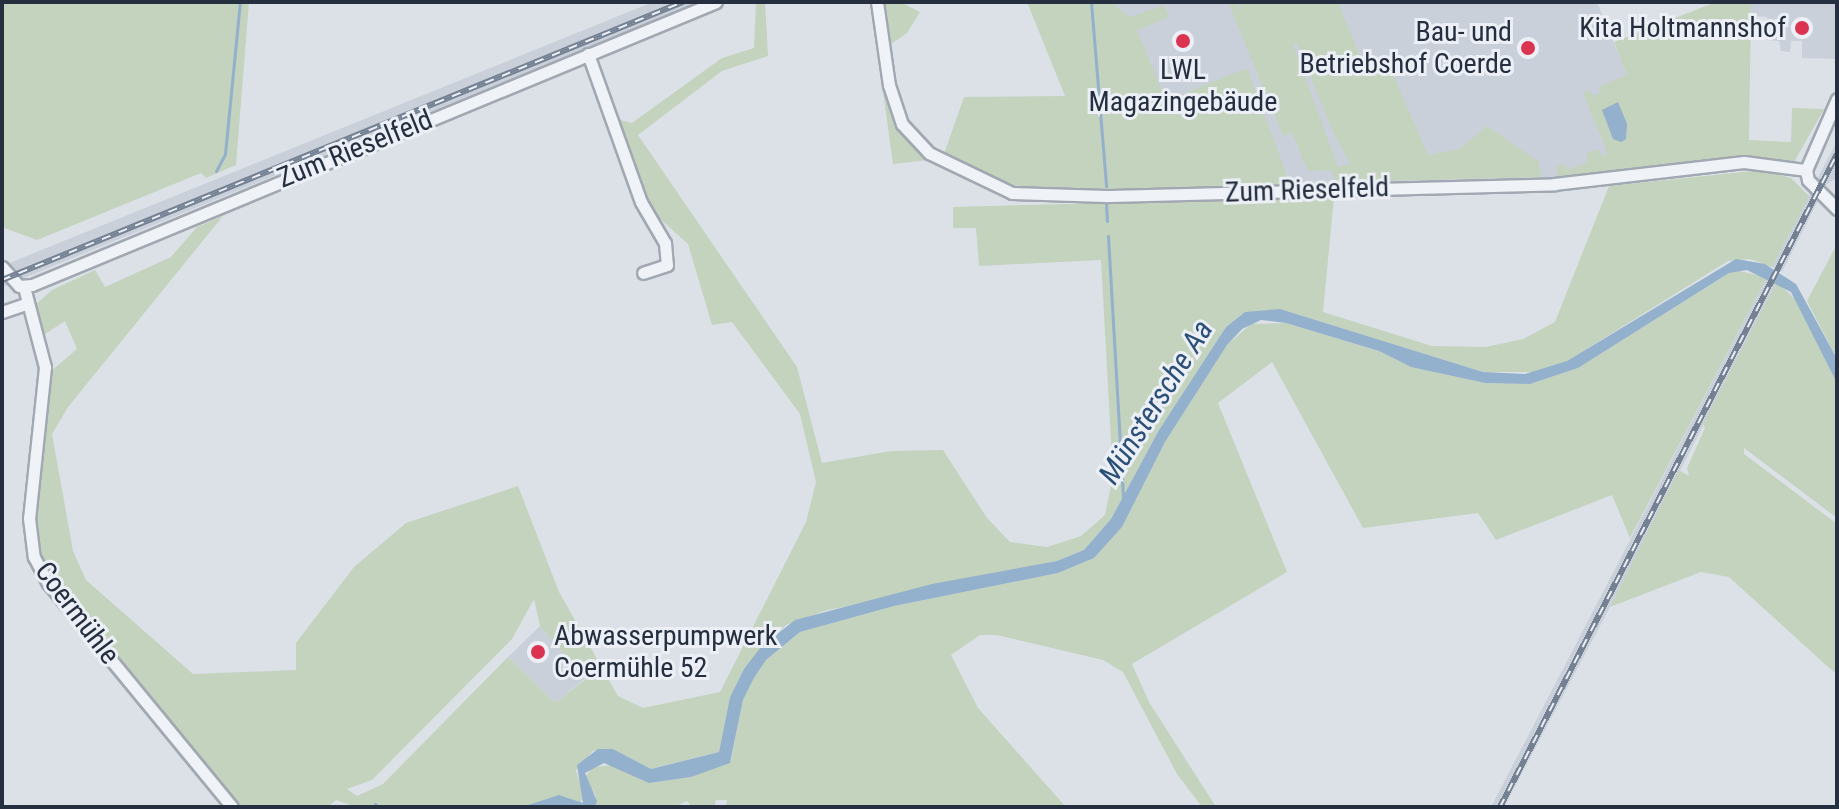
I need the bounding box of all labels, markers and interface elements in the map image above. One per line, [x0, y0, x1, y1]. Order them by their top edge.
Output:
place label: Kita Holtmannshof [1579, 11, 1786, 45]
place label: Bau- und Betriebshof Coerde [1299, 15, 1512, 81]
marker: Kita Holtmannshof [1793, 19, 1811, 37]
marker: LWL Magazingebäude [1174, 32, 1192, 50]
marker: Bau- und Betriebshof Coerde [1519, 39, 1537, 57]
place label: LWL Magazingebäude [1089, 53, 1277, 119]
street label: Zum Rieselfeld [273, 103, 437, 195]
street label: Zum Rieselfeld [1224, 170, 1390, 210]
water label: Münstersche Aa [1091, 313, 1221, 491]
street label: Coermühle [28, 555, 126, 671]
place label: Abwasserpumpwerk Coermühle 52 [554, 619, 777, 685]
marker: Abwasserpumpwerk Coermühle 52 [529, 643, 547, 661]

